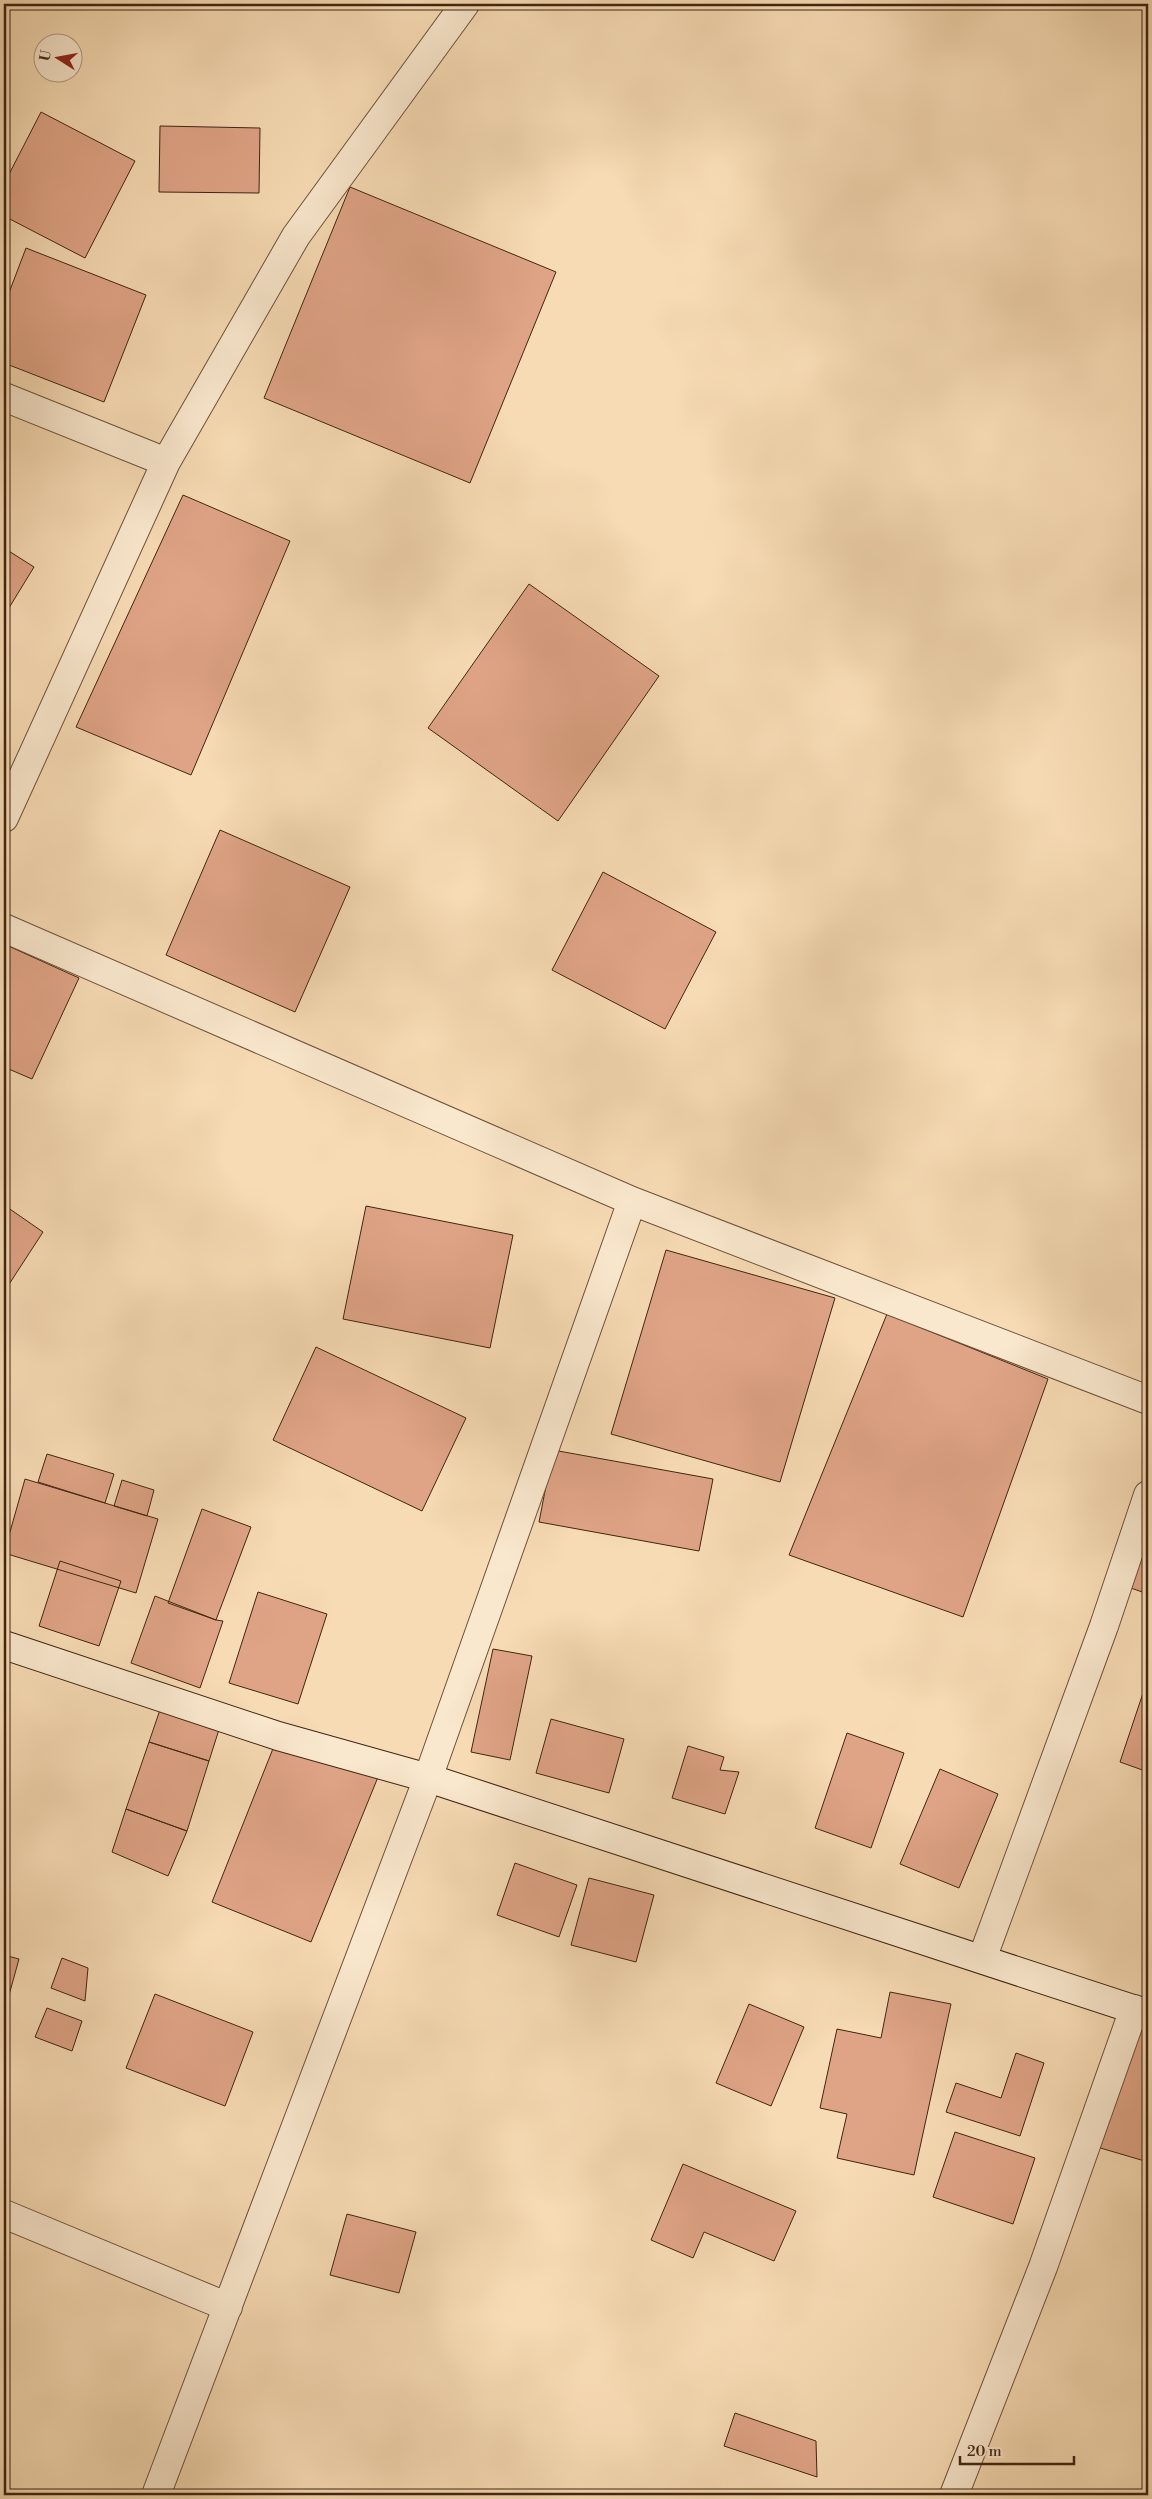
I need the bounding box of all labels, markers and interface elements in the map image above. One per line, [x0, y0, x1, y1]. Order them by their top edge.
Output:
north arrow [32, 32, 82, 82]
text: U [36, 49, 56, 63]
scale bar [960, 2434, 1073, 2466]
text: 20 m [967, 2442, 1002, 2461]

